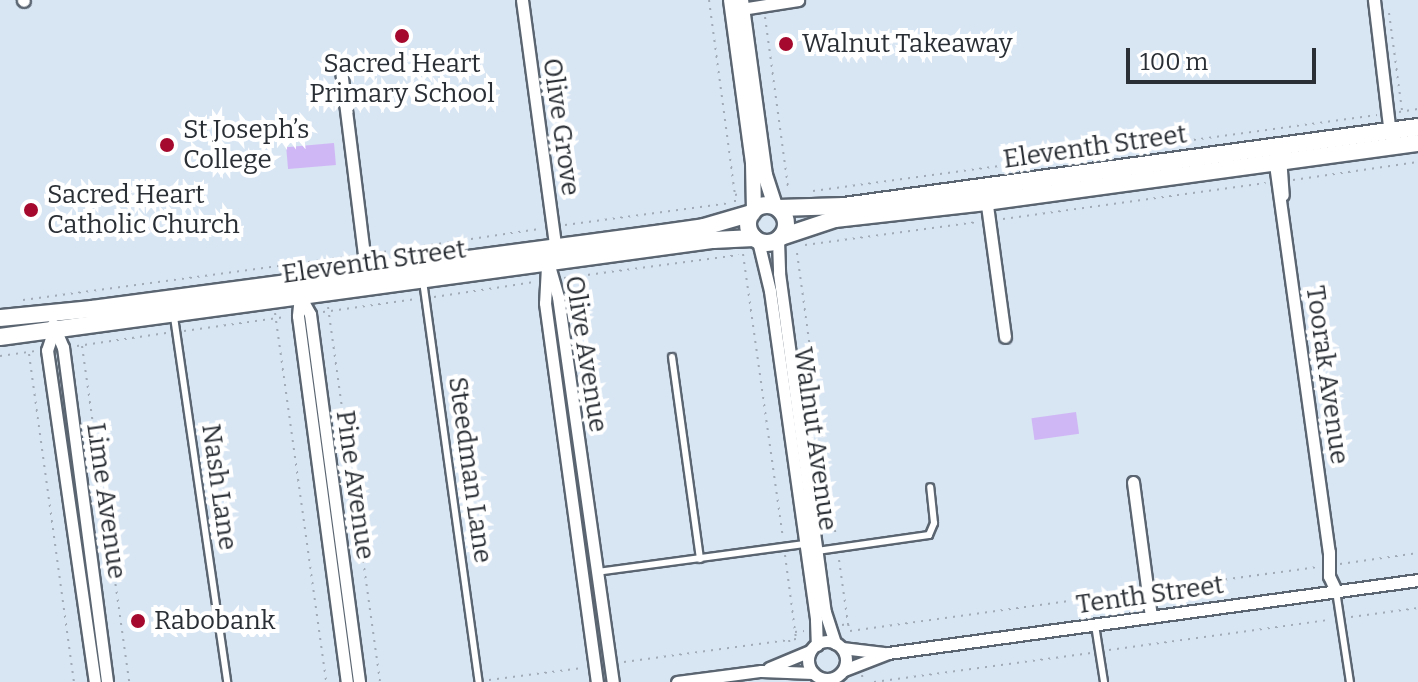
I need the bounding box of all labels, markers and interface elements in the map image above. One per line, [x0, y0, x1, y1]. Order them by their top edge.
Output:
marker: Sacred Heart Primary School [393, 27, 411, 45]
place label: Walnut Takeaway [802, 28, 1012, 60]
scale bar [1130, 32, 1320, 82]
marker: Walnut Takeaway [777, 35, 795, 53]
place label: Sacred Heart Primary School [309, 48, 495, 110]
text: 100 m [1140, 48, 1208, 76]
street label: Olive Grove [536, 56, 586, 198]
place label: St Joseph’s College [183, 114, 309, 176]
street label: Eleventh Street [1001, 119, 1189, 175]
marker: St Joseph’s College [158, 136, 176, 154]
place label: Sacred Heart Catholic Church [47, 179, 240, 240]
marker: Sacred Heart Catholic Church [22, 201, 40, 219]
street label: Eleventh Street [280, 234, 468, 290]
street label: Olive Avenue [558, 274, 614, 434]
street label: Toorak Avenue [1299, 284, 1355, 466]
street label: Walnut Avenue [787, 345, 843, 533]
street label: Steedman Lane [441, 375, 499, 565]
street label: Pine Avenue [329, 408, 381, 562]
street label: Lime Avenue [80, 421, 132, 581]
street label: Nash Lane [195, 422, 243, 552]
street label: Tenth Street [1074, 569, 1226, 621]
place label: Rabobank [154, 605, 275, 637]
marker: Rabobank [129, 612, 147, 630]

